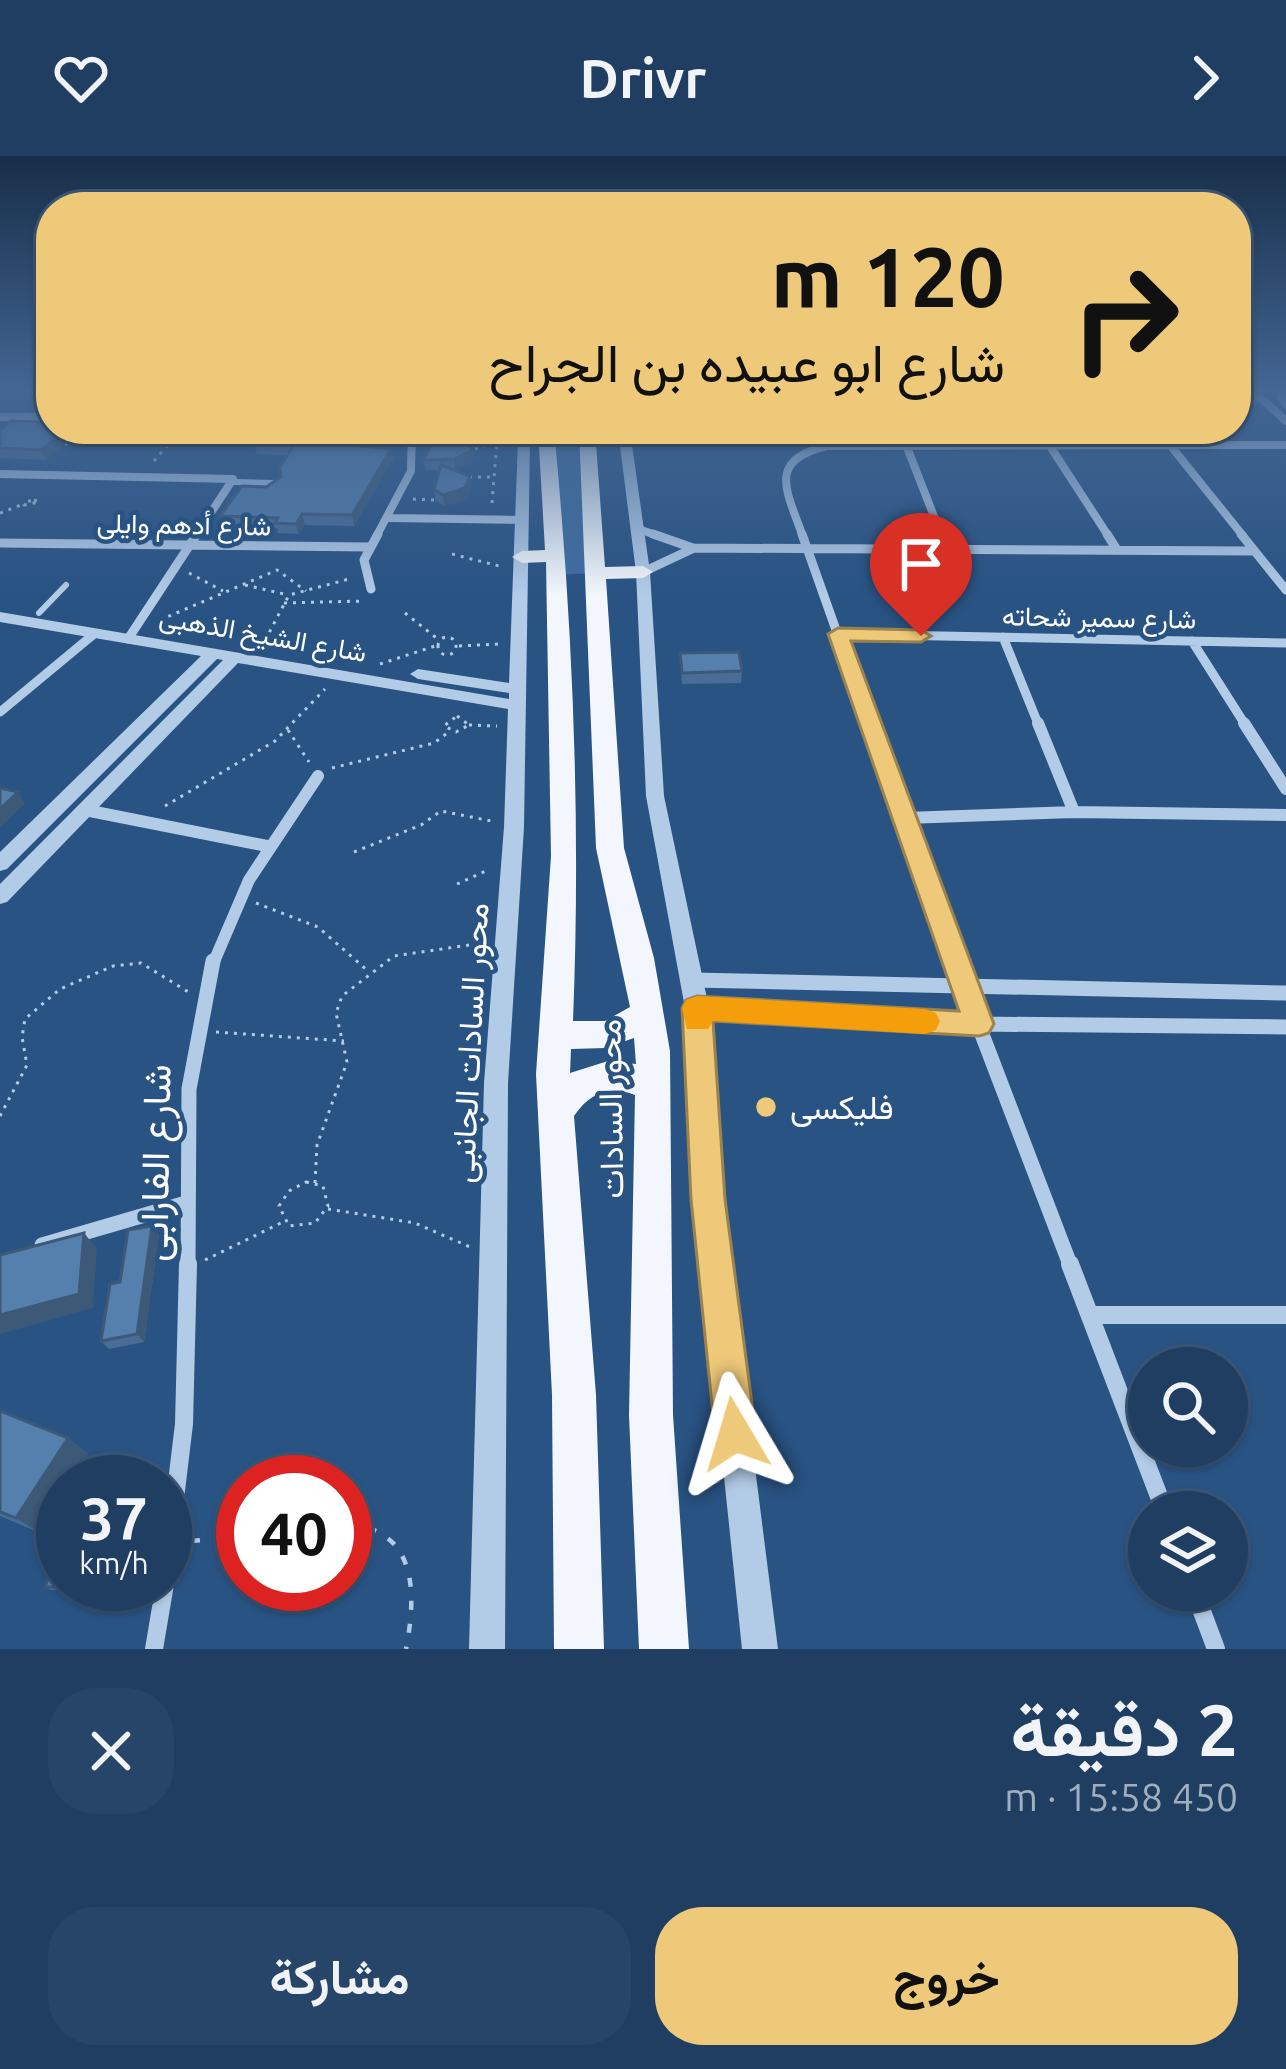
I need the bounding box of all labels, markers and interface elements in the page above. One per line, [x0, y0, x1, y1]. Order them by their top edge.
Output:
icon: heart [48, 45, 114, 111]
icon: forward [1172, 45, 1238, 111]
text: Drivr [580, 48, 707, 108]
text: 120 m [771, 229, 1005, 323]
icon: right [1047, 240, 1203, 396]
text: شارع ابو عبيده بن الجراح [489, 332, 1005, 392]
street label: شارع أدهم وايلى [96, 507, 272, 545]
pin [870, 513, 972, 636]
icon: arrive [888, 531, 954, 597]
street label: شارع سمير شحاته [1002, 600, 1196, 638]
street label: شارع الشيخ الذهبى [157, 601, 369, 671]
street label: محور السادات الجانبى [443, 902, 497, 1184]
street label: محور السادات [589, 1019, 633, 1199]
street label: شارع الفارابى [131, 1064, 184, 1262]
place label: فليكسى [790, 1088, 894, 1127]
marker: فليكسى [753, 1094, 779, 1120]
map controls [1128, 1347, 1248, 1611]
button: search [1128, 1347, 1248, 1467]
position arrow [672, 1371, 798, 1497]
speed limit sign: 40 [216, 1455, 372, 1611]
text: 37 [80, 1484, 148, 1551]
button: layers [1128, 1491, 1248, 1611]
text: km/h [79, 1546, 149, 1580]
button: close [48, 1688, 174, 1814]
text: 2 دقيقة [1011, 1689, 1238, 1770]
text: 450 m · 15:58 [1004, 1775, 1238, 1818]
button: مشاركة [48, 1907, 631, 2045]
button: خروج [655, 1907, 1238, 2045]

